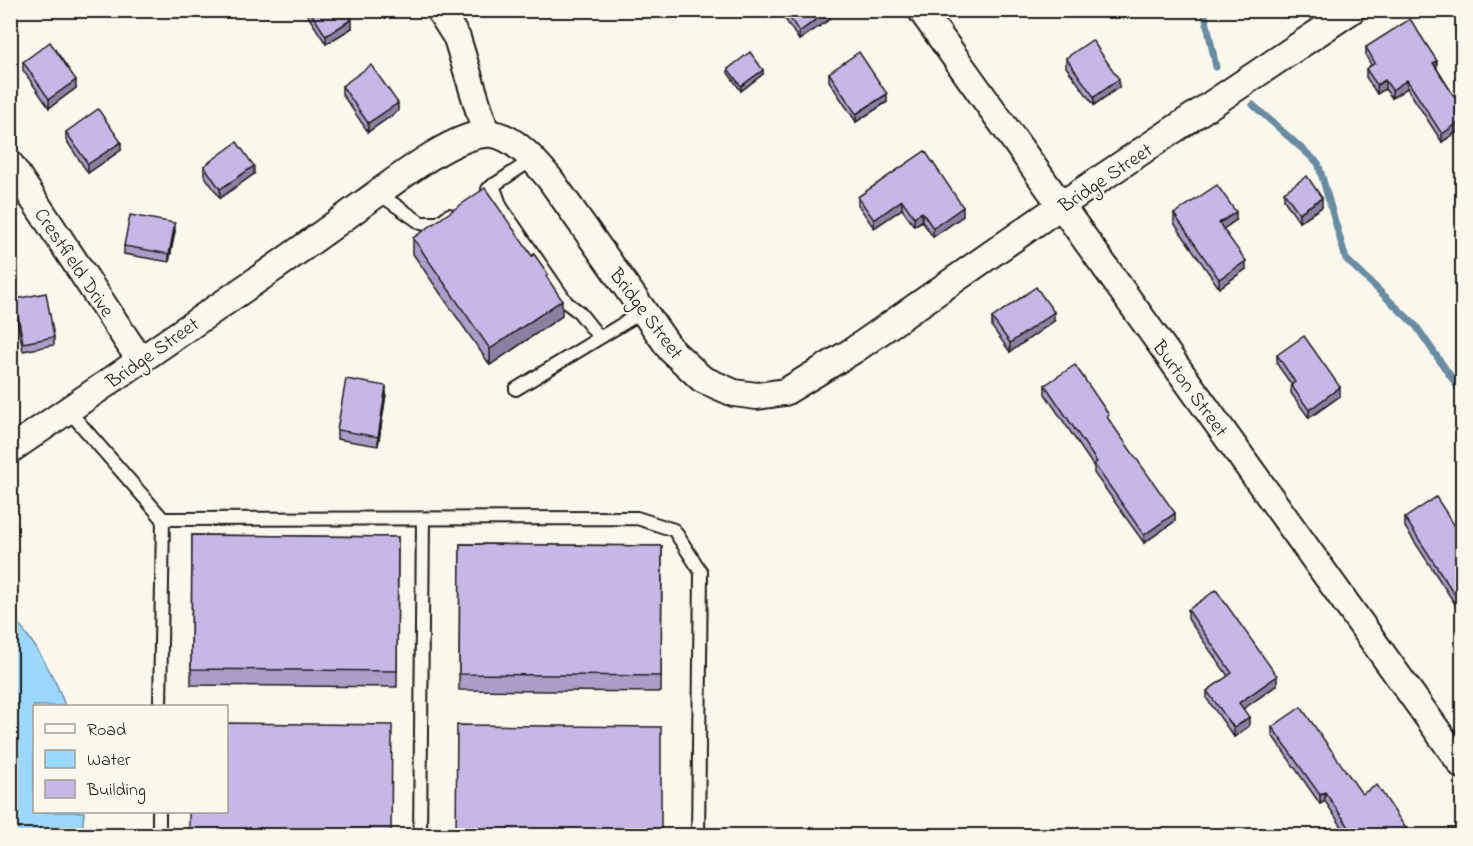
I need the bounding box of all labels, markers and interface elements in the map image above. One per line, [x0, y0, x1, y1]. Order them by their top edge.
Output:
street label: Bridge Street [1053, 137, 1160, 223]
street label: Crestfield Drive [26, 203, 120, 324]
street label: Bridge Street [600, 262, 689, 367]
street label: Bridge Street [100, 311, 207, 398]
street label: Burton Street [1143, 334, 1234, 444]
legend [33, 705, 228, 813]
text: Road [87, 718, 126, 744]
text: Water [87, 748, 131, 774]
text: Building [86, 778, 146, 805]

